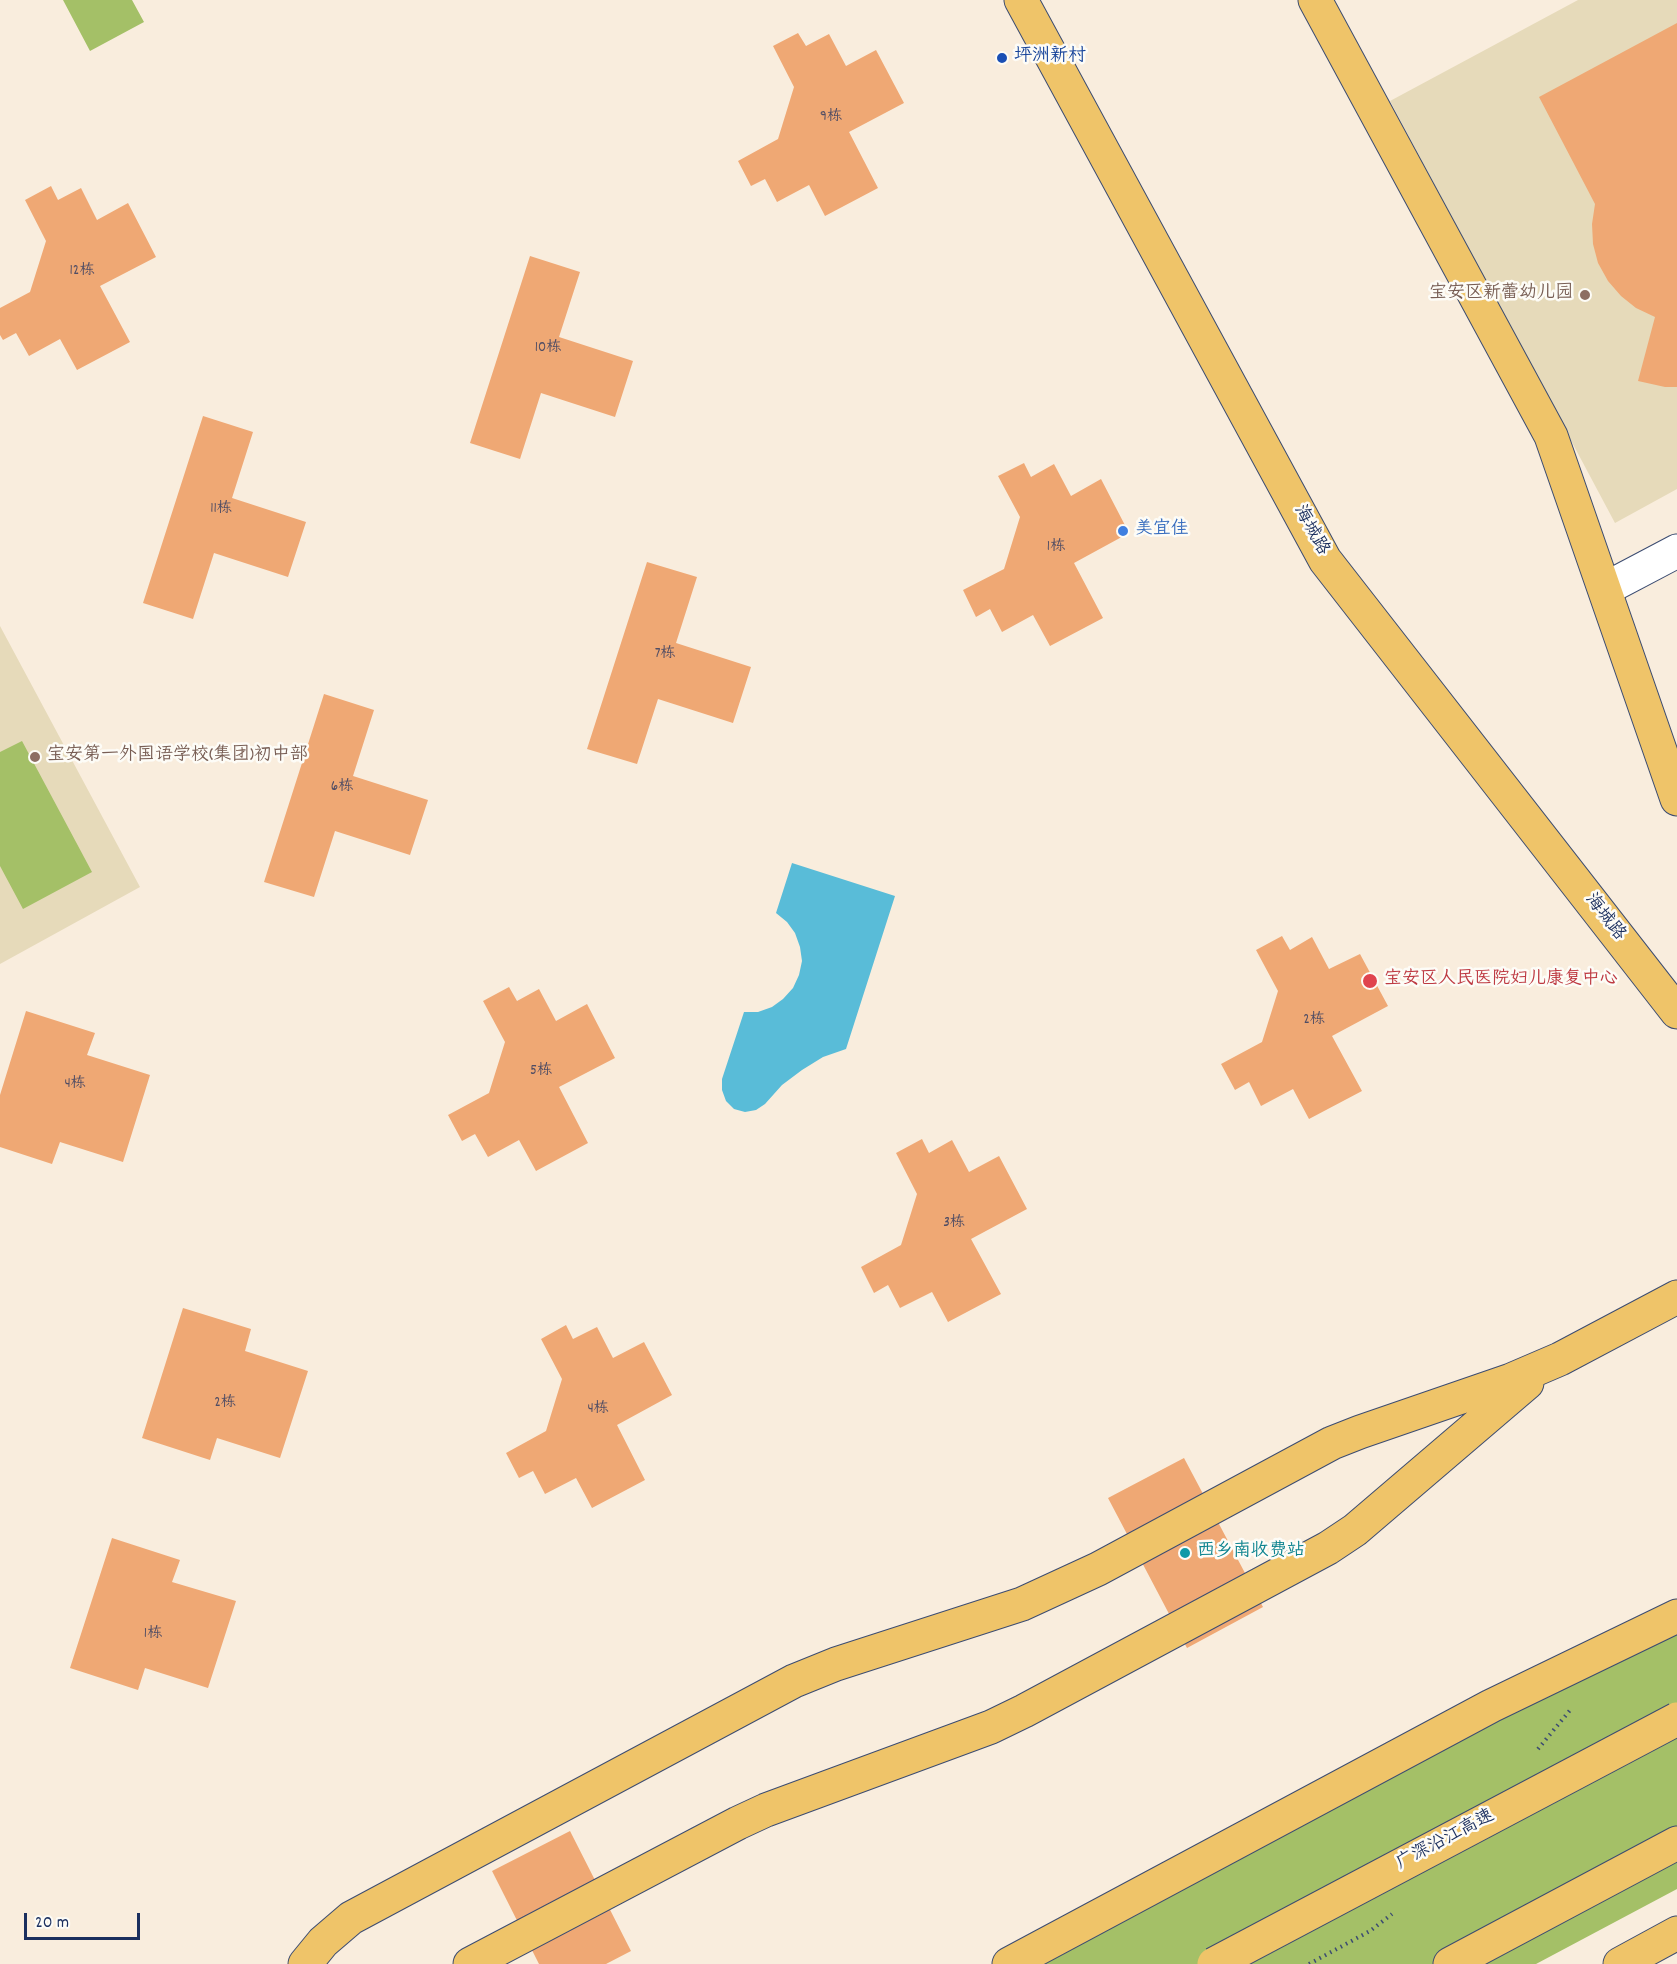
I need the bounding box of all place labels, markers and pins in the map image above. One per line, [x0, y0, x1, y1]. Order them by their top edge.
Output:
place label: 坪洲新村 [1014, 47, 1086, 69]
marker: 坪洲新村 [995, 51, 1009, 65]
place label: 宝安区新蕾幼儿园 [1429, 284, 1573, 306]
marker: 宝安区新蕾幼儿园 [1578, 288, 1592, 302]
place label: 美宜佳 [1135, 520, 1189, 542]
marker: 美宜佳 [1116, 524, 1130, 538]
place label: 宝安第一外国语学校(集团)初中部 [47, 746, 308, 768]
marker: 宝安第一外国语学校(集团)初中部 [28, 750, 42, 764]
place label: 宝安区人民医院妇儿康复中心 [1384, 970, 1618, 992]
marker: 宝安区人民医院妇儿康复中心 [1361, 972, 1379, 990]
place label: 西乡南收费站 [1197, 1542, 1305, 1564]
marker: 西乡南收费站 [1178, 1546, 1192, 1560]

